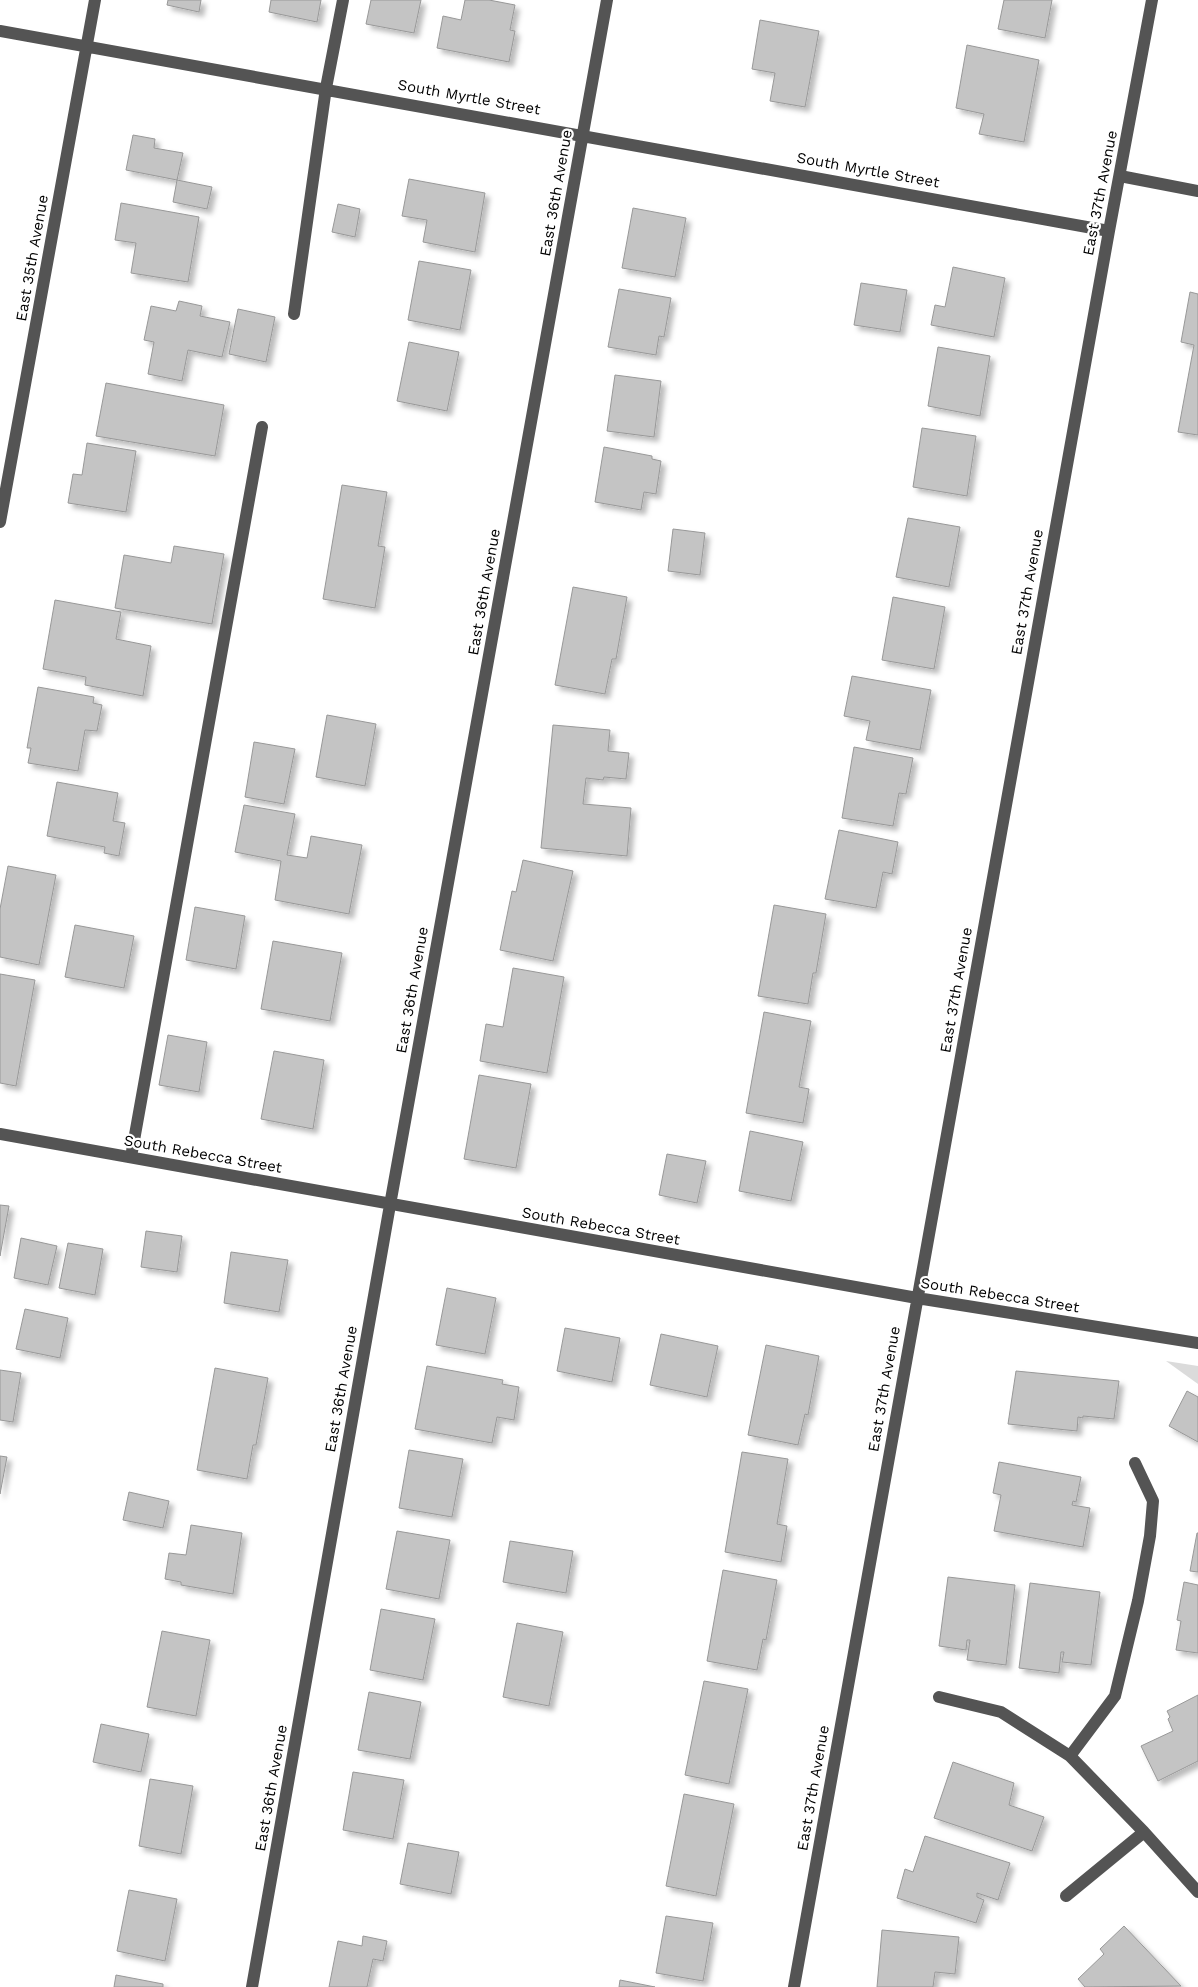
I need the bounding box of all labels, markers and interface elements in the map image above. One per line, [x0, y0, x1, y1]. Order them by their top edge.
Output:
street label: South Myrtle Street [396, 76, 542, 119]
street label: East 36th Avenue [536, 128, 576, 258]
street label: East 37th Avenue [1079, 129, 1121, 257]
street label: South Myrtle Street [795, 149, 941, 192]
street label: East 35th Avenue [12, 193, 52, 323]
street label: East 36th Avenue [464, 527, 504, 657]
street label: East 37th Avenue [1007, 528, 1047, 656]
street label: East 36th Avenue [392, 925, 432, 1055]
street label: East 37th Avenue [936, 926, 976, 1054]
street label: South Rebecca Street [123, 1131, 284, 1177]
street label: South Rebecca Street [521, 1203, 682, 1249]
street label: South Rebecca Street [919, 1274, 1081, 1317]
street label: East 36th Avenue [321, 1324, 361, 1454]
street label: East 37th Avenue [864, 1325, 904, 1453]
street label: East 36th Avenue [251, 1723, 291, 1853]
street label: East 37th Avenue [793, 1724, 833, 1852]

